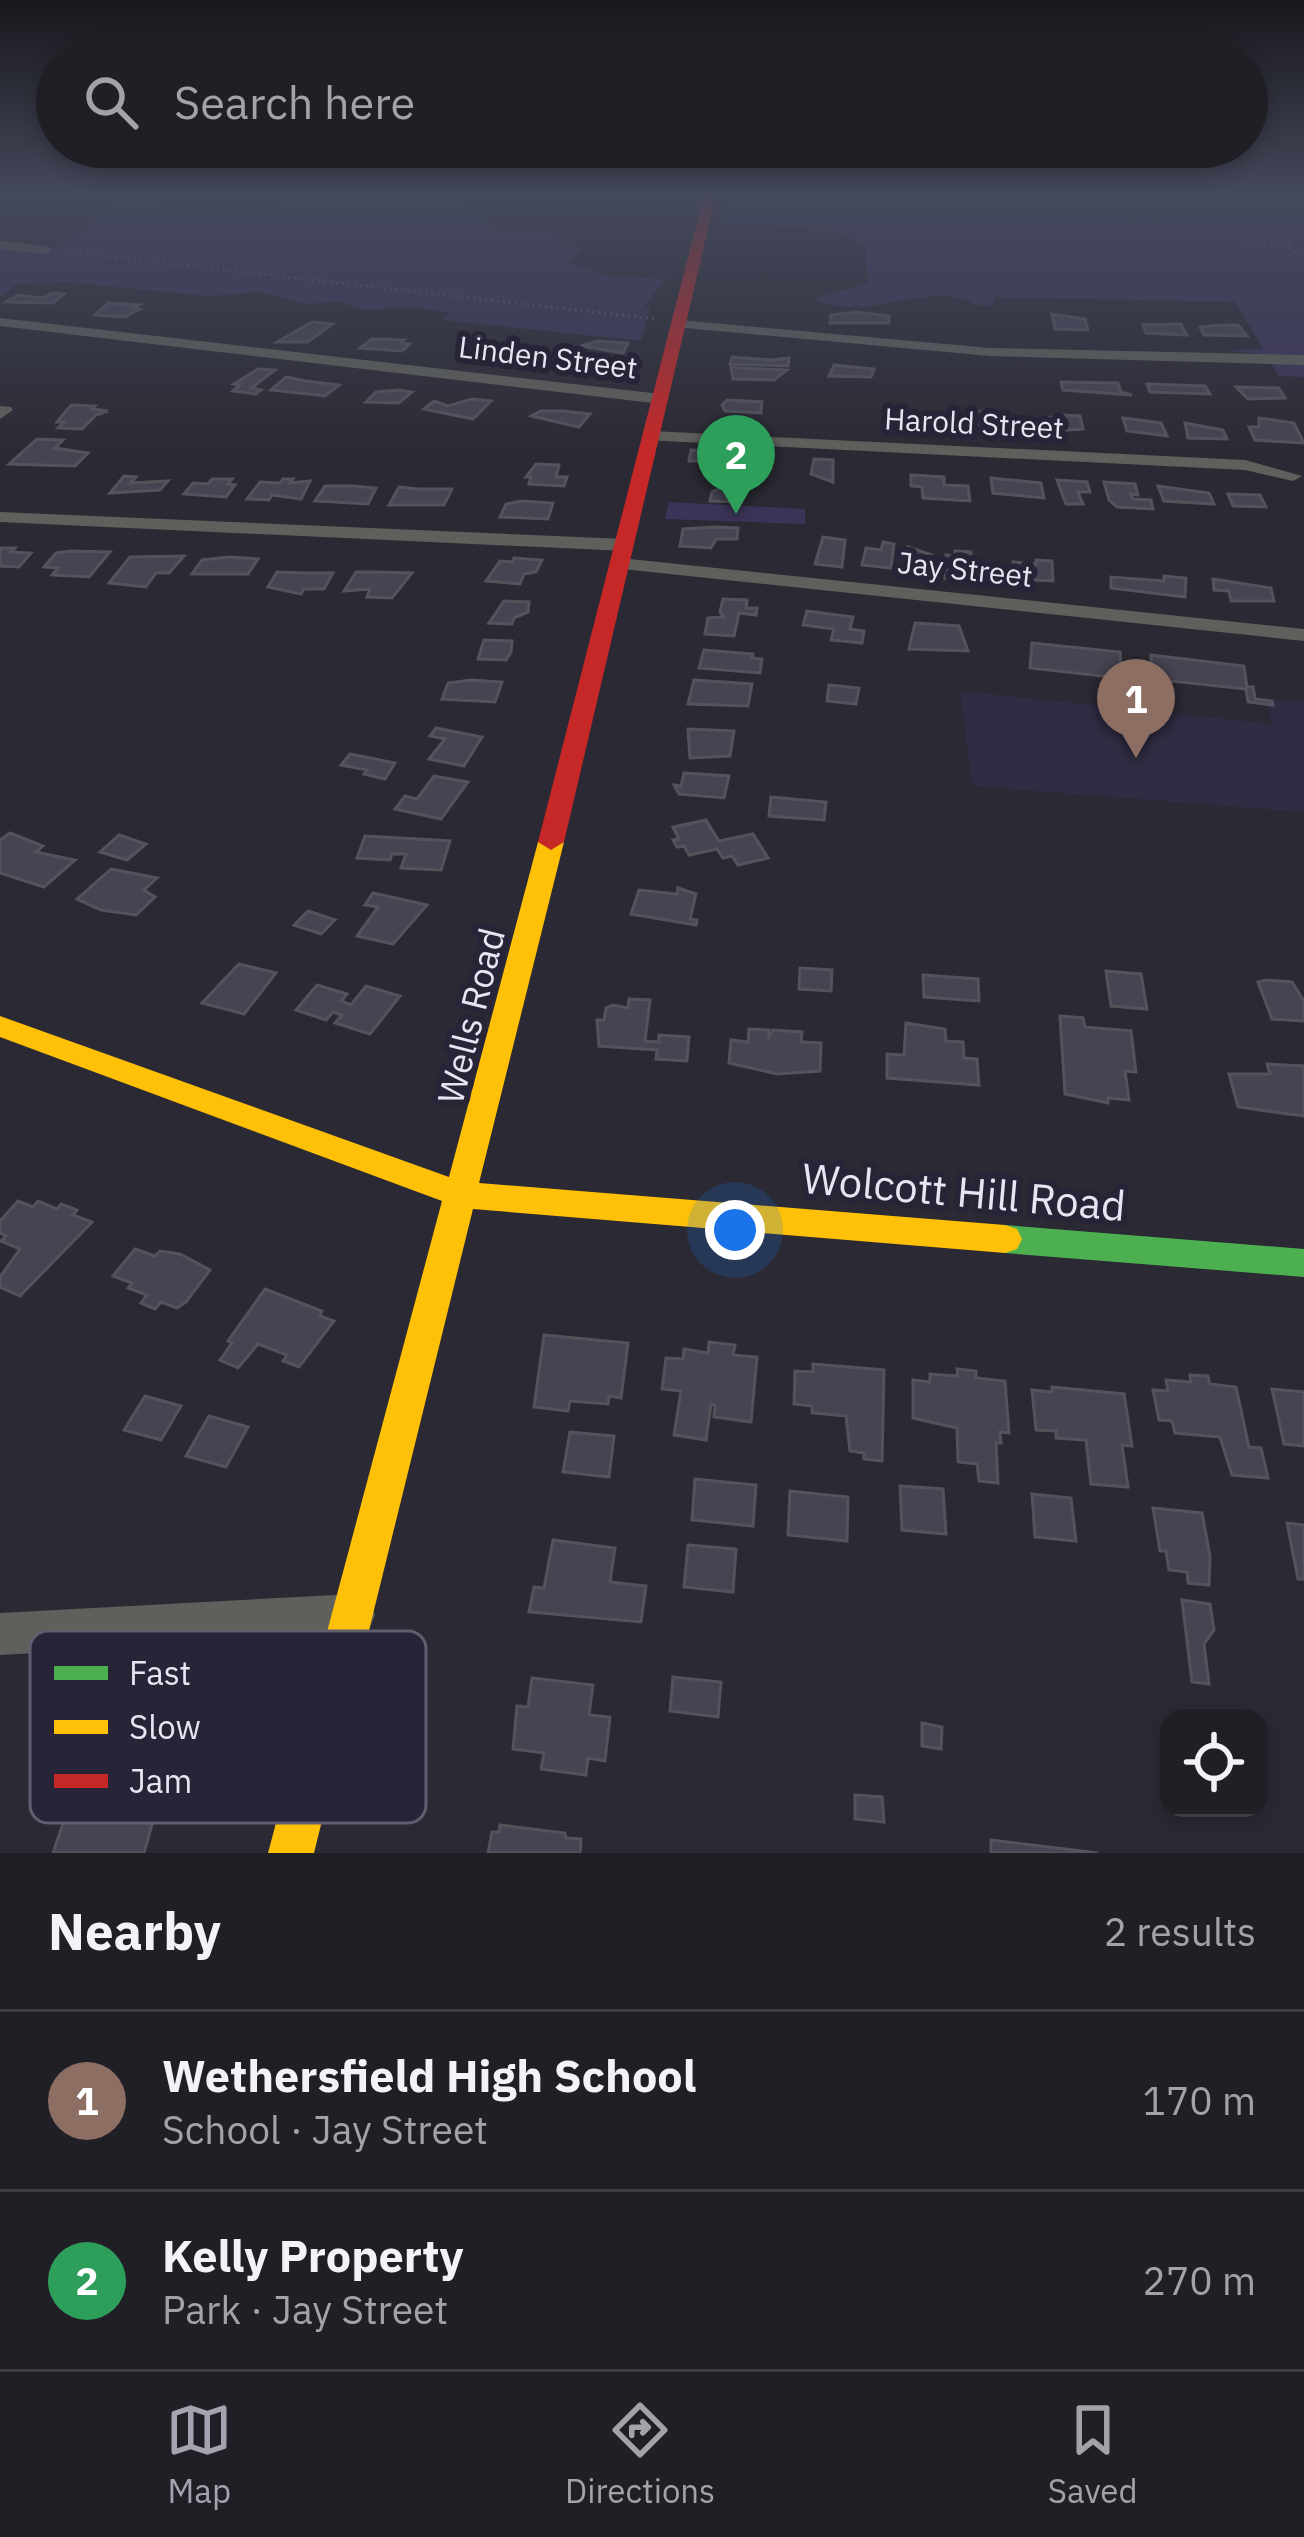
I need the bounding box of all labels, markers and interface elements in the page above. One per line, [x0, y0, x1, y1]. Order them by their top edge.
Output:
search box [36, 36, 1268, 168]
icon: search [78, 69, 144, 135]
text: Search here [174, 73, 415, 131]
street label: Linden Street [457, 326, 640, 387]
street label: Harold Street [883, 398, 1065, 447]
pin: 2 [697, 415, 775, 514]
street label: Jay Street [896, 542, 1035, 595]
pin: 1 [1097, 659, 1175, 758]
street label: Wells Road [426, 923, 515, 1109]
street label: Wolcott Hill Road [800, 1150, 1128, 1233]
your location [705, 1200, 765, 1260]
legend [30, 1631, 426, 1823]
text: Fast [129, 1651, 191, 1694]
text: Slow [129, 1705, 201, 1748]
map controls [1160, 1709, 1268, 1817]
button: locate [1160, 1709, 1268, 1817]
text: Jam [129, 1759, 192, 1802]
text: Nearby [48, 1898, 221, 1964]
text: 2 results [1104, 1906, 1256, 1957]
text: Wethersfield High School [162, 2046, 696, 2104]
text: 1 [75, 2075, 99, 2126]
text: 170 m [1143, 2075, 1256, 2126]
text: School · Jay Street [162, 2104, 488, 2155]
text: Kelly Property [162, 2226, 463, 2284]
text: 2 [75, 2255, 99, 2306]
text: 270 m [1143, 2255, 1256, 2306]
text: Park · Jay Street [162, 2284, 448, 2335]
tab: Map [166, 2397, 232, 2512]
tab: Directions [565, 2397, 715, 2512]
tab: Saved [1048, 2397, 1138, 2512]

